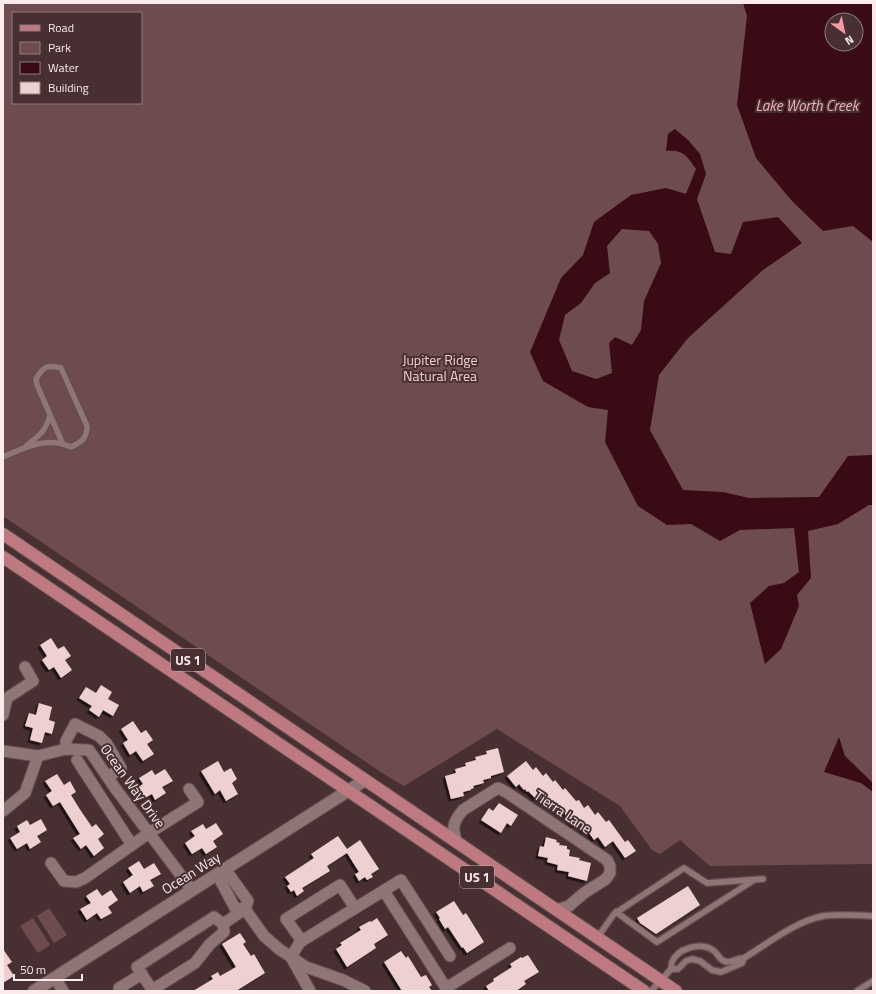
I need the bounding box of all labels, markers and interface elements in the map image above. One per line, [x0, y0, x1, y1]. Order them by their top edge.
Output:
legend [12, 12, 142, 104]
north arrow [824, 12, 864, 52]
text: Road [48, 18, 74, 37]
text: N [842, 32, 857, 49]
text: Park [48, 38, 71, 57]
text: Water [48, 58, 79, 77]
text: Building [48, 78, 89, 97]
water label: Lake Worth Creek [756, 94, 861, 117]
park label: Jupiter Ridge Natural Area [402, 349, 478, 386]
road number: US 1 [171, 649, 205, 671]
street label: Ocean Way Drive [96, 739, 171, 832]
street label: Tierra Lane [530, 785, 596, 839]
street label: Ocean Way [157, 846, 224, 899]
road number: US 1 [460, 866, 494, 888]
scale bar [14, 956, 82, 982]
text: 50 m [20, 960, 46, 979]

